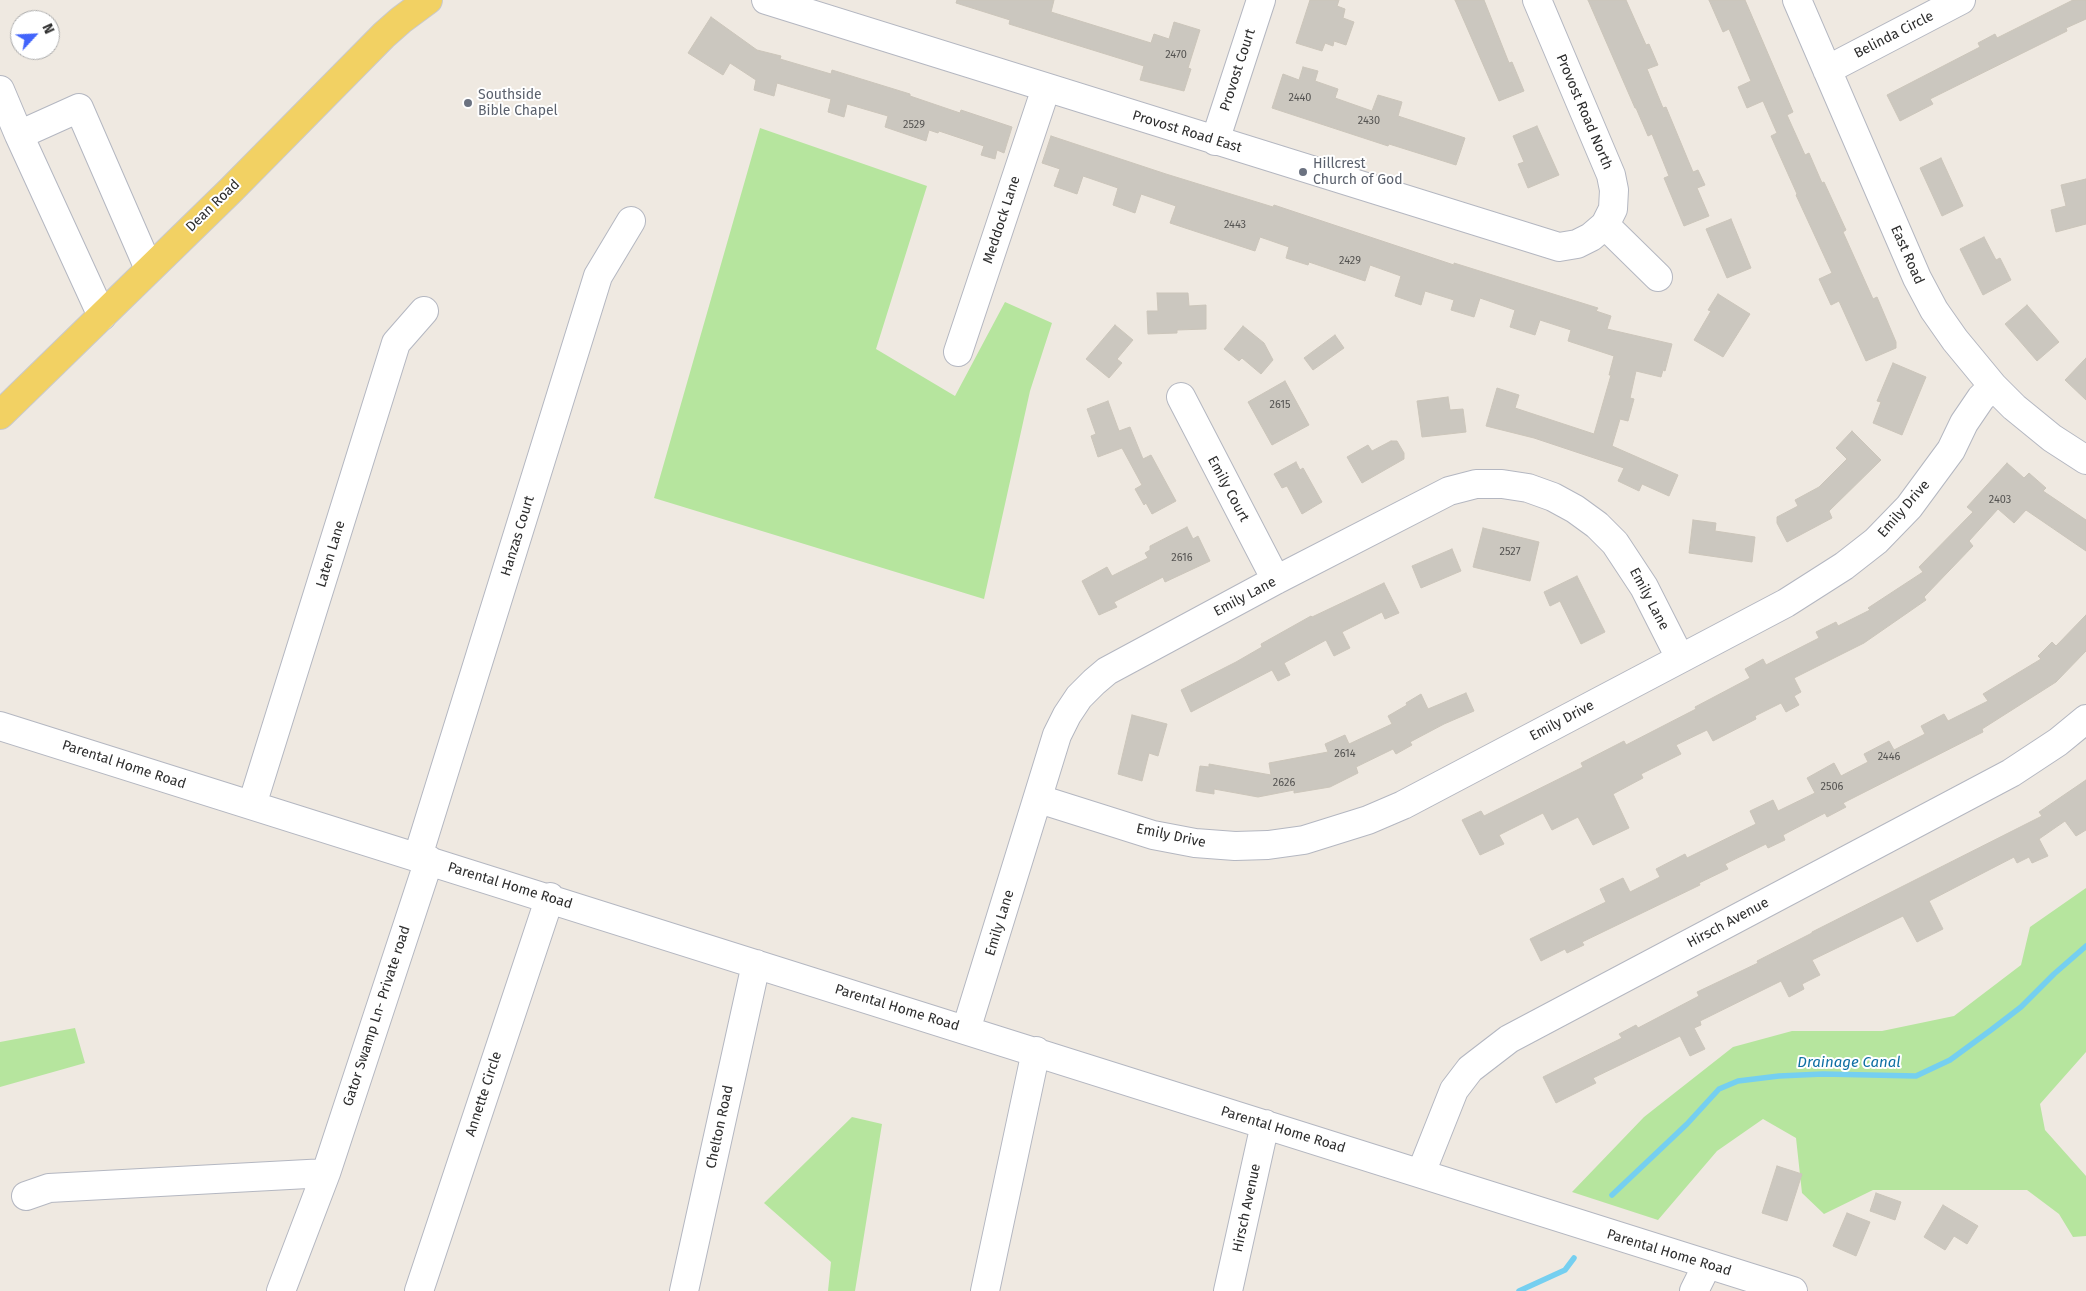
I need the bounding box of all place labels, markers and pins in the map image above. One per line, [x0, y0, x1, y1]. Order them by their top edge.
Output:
place label: Southside Bible Chapel [478, 87, 558, 120]
marker: Southside Bible Chapel [462, 97, 474, 109]
place label: Hillcrest Church of God [1313, 156, 1403, 188]
marker: Hillcrest Church of God [1297, 166, 1309, 178]

